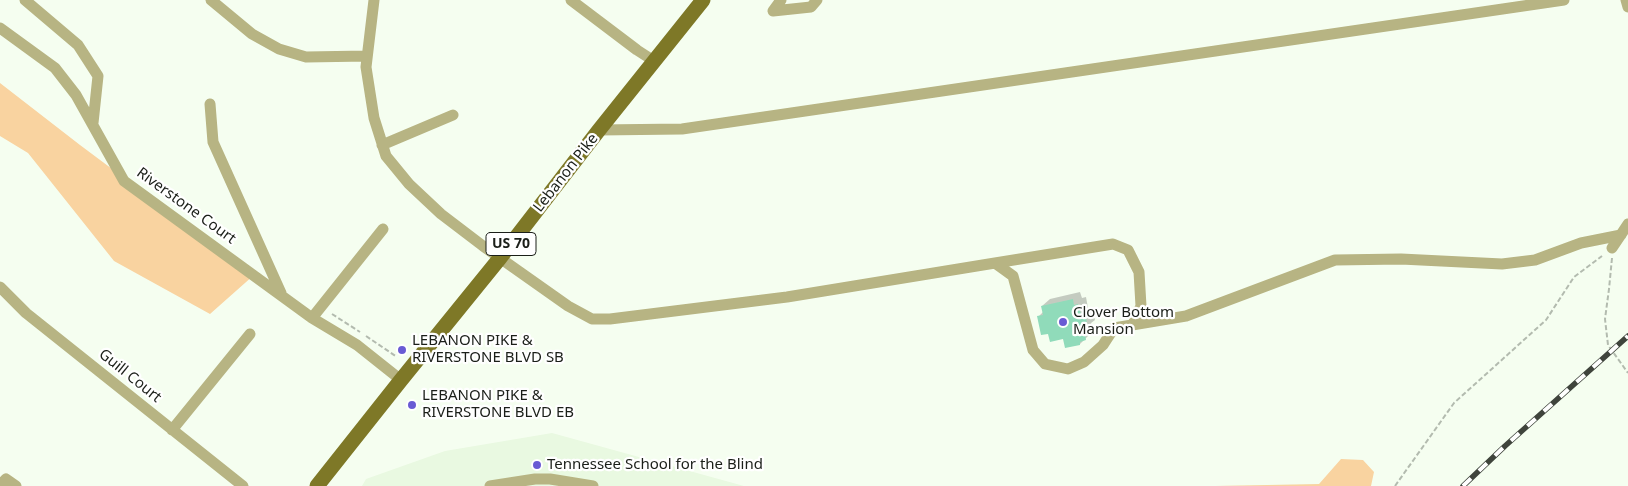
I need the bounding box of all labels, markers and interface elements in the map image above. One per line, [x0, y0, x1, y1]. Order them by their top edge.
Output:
street label: Lebanon Pike [530, 130, 602, 216]
street label: Riverstone Court [133, 164, 239, 248]
road number: US 70 [486, 232, 536, 255]
place label: Clover Bottom Mansion [1073, 304, 1174, 339]
marker: Clover Bottom Mansion [1057, 316, 1069, 328]
place label: LEBANON PIKE & RIVERSTONE BLVD SB [412, 332, 564, 367]
marker: LEBANON PIKE & RIVERSTONE BLVD SB [396, 344, 408, 356]
street label: Guill Court [95, 345, 165, 407]
place label: LEBANON PIKE & RIVERSTONE BLVD EB [422, 387, 574, 422]
marker: LEBANON PIKE & RIVERSTONE BLVD EB [406, 399, 418, 411]
place label: Tennessee School for the Blind [547, 456, 763, 474]
marker: Tennessee School for the Blind [531, 459, 543, 471]

